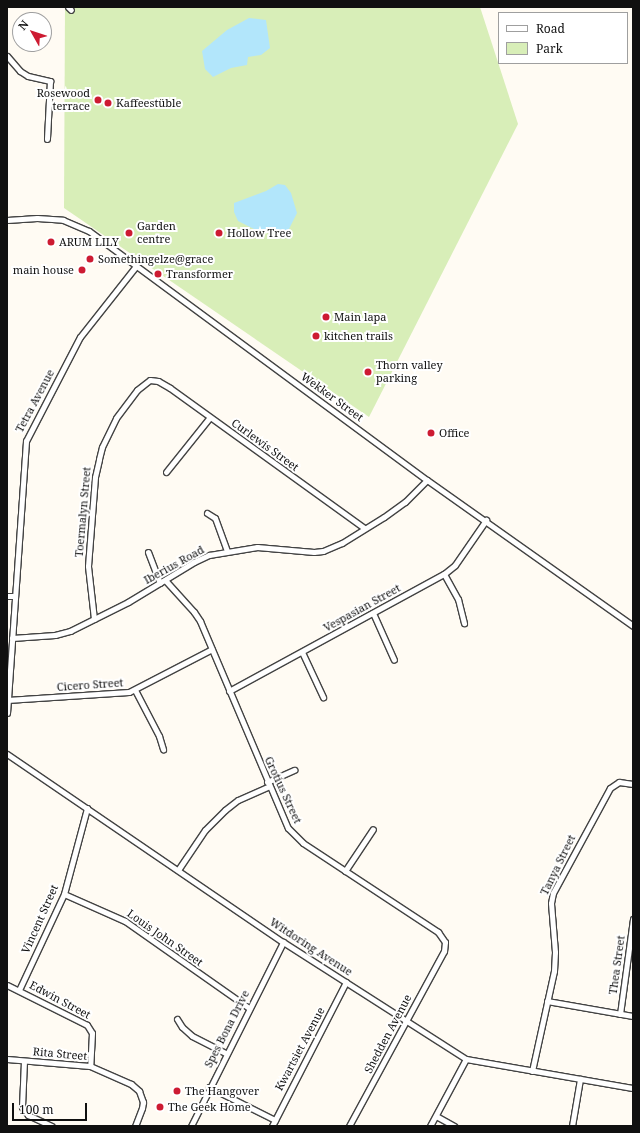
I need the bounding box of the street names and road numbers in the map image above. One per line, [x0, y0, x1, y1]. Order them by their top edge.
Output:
street label: Tetra Avenue [13, 367, 57, 435]
street label: Wekker Street [298, 370, 366, 424]
street label: Curlewis Street [229, 416, 301, 474]
street label: Toermalyn Street [72, 466, 94, 558]
street label: Iberius Road [142, 543, 206, 587]
street label: Vespasian Street [321, 581, 403, 635]
street label: Cicero Street [56, 676, 124, 694]
street label: Grotius Street [262, 754, 304, 826]
street label: Tanya Street [538, 833, 578, 897]
street label: Vincent Street [19, 883, 61, 955]
street label: Louis John Street [125, 907, 205, 969]
street label: Witdoring Avenue [267, 915, 355, 979]
street label: Thea Street [606, 935, 628, 995]
street label: Edwin Street [27, 978, 93, 1022]
street label: Spes Bona Drive [202, 988, 252, 1070]
street label: Shedden Avenue [362, 992, 414, 1076]
street label: Kwartsiet Avenue [272, 1005, 328, 1093]
street label: Rita Street [32, 1045, 88, 1063]

